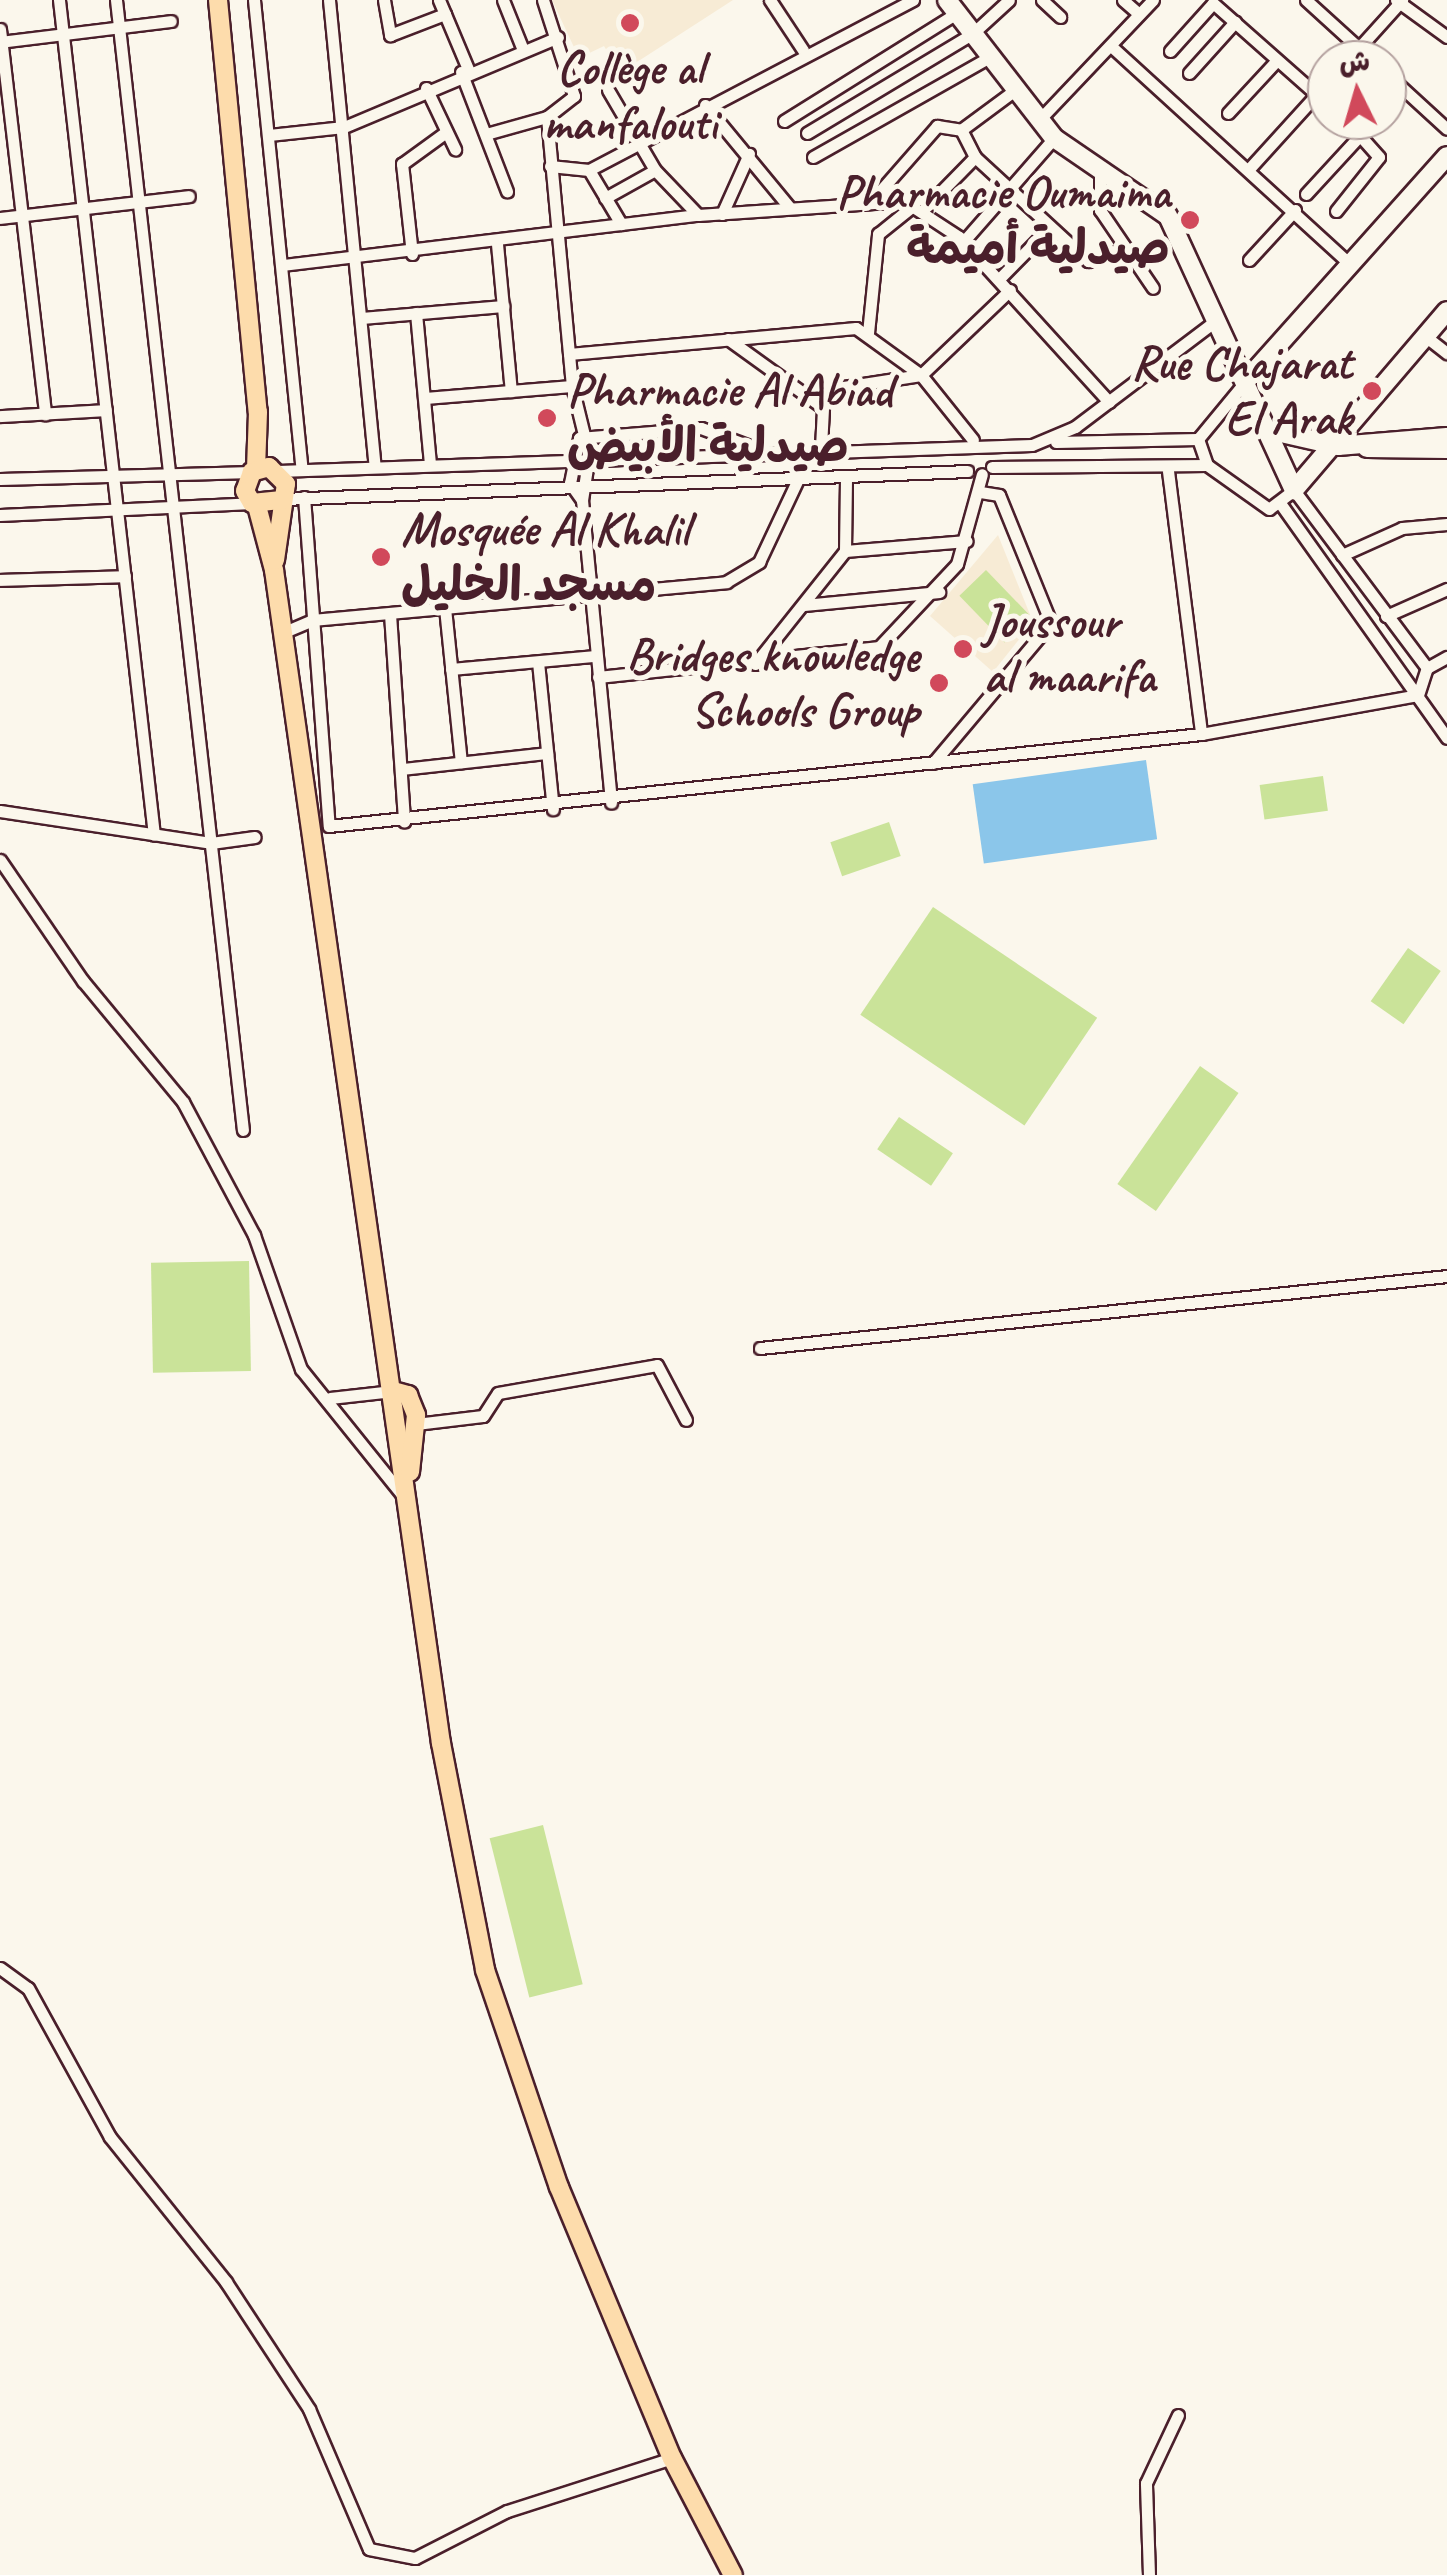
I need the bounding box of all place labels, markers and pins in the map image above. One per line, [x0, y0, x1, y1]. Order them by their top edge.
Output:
marker: Collège al manfalouti [619, 12, 641, 34]
place label: Collège al manfalouti [543, 39, 717, 152]
place label: Pharmacie Oumaima صيدلية أميمة [835, 163, 1170, 276]
marker: Pharmacie Oumaima صيدلية أميمة [1179, 209, 1201, 231]
place label: Rue Chajarat El Arak [1132, 334, 1352, 447]
place label: Pharmacie Al Abiad صيدلية الأبيض [567, 361, 892, 474]
marker: Rue Chajarat El Arak [1361, 380, 1383, 402]
marker: Pharmacie Al Abiad صيدلية الأبيض [536, 407, 558, 429]
place label: Mosquée Al Khalil مسجد الخليل [401, 500, 689, 613]
marker: Mosquée Al Khalil مسجد الخليل [370, 546, 392, 568]
place label: Joussour al maarifa [983, 592, 1155, 705]
place label: Bridges knowledge Schools Group [626, 626, 919, 739]
marker: Joussour al maarifa [952, 638, 974, 660]
marker: Bridges knowledge Schools Group [928, 672, 950, 694]

